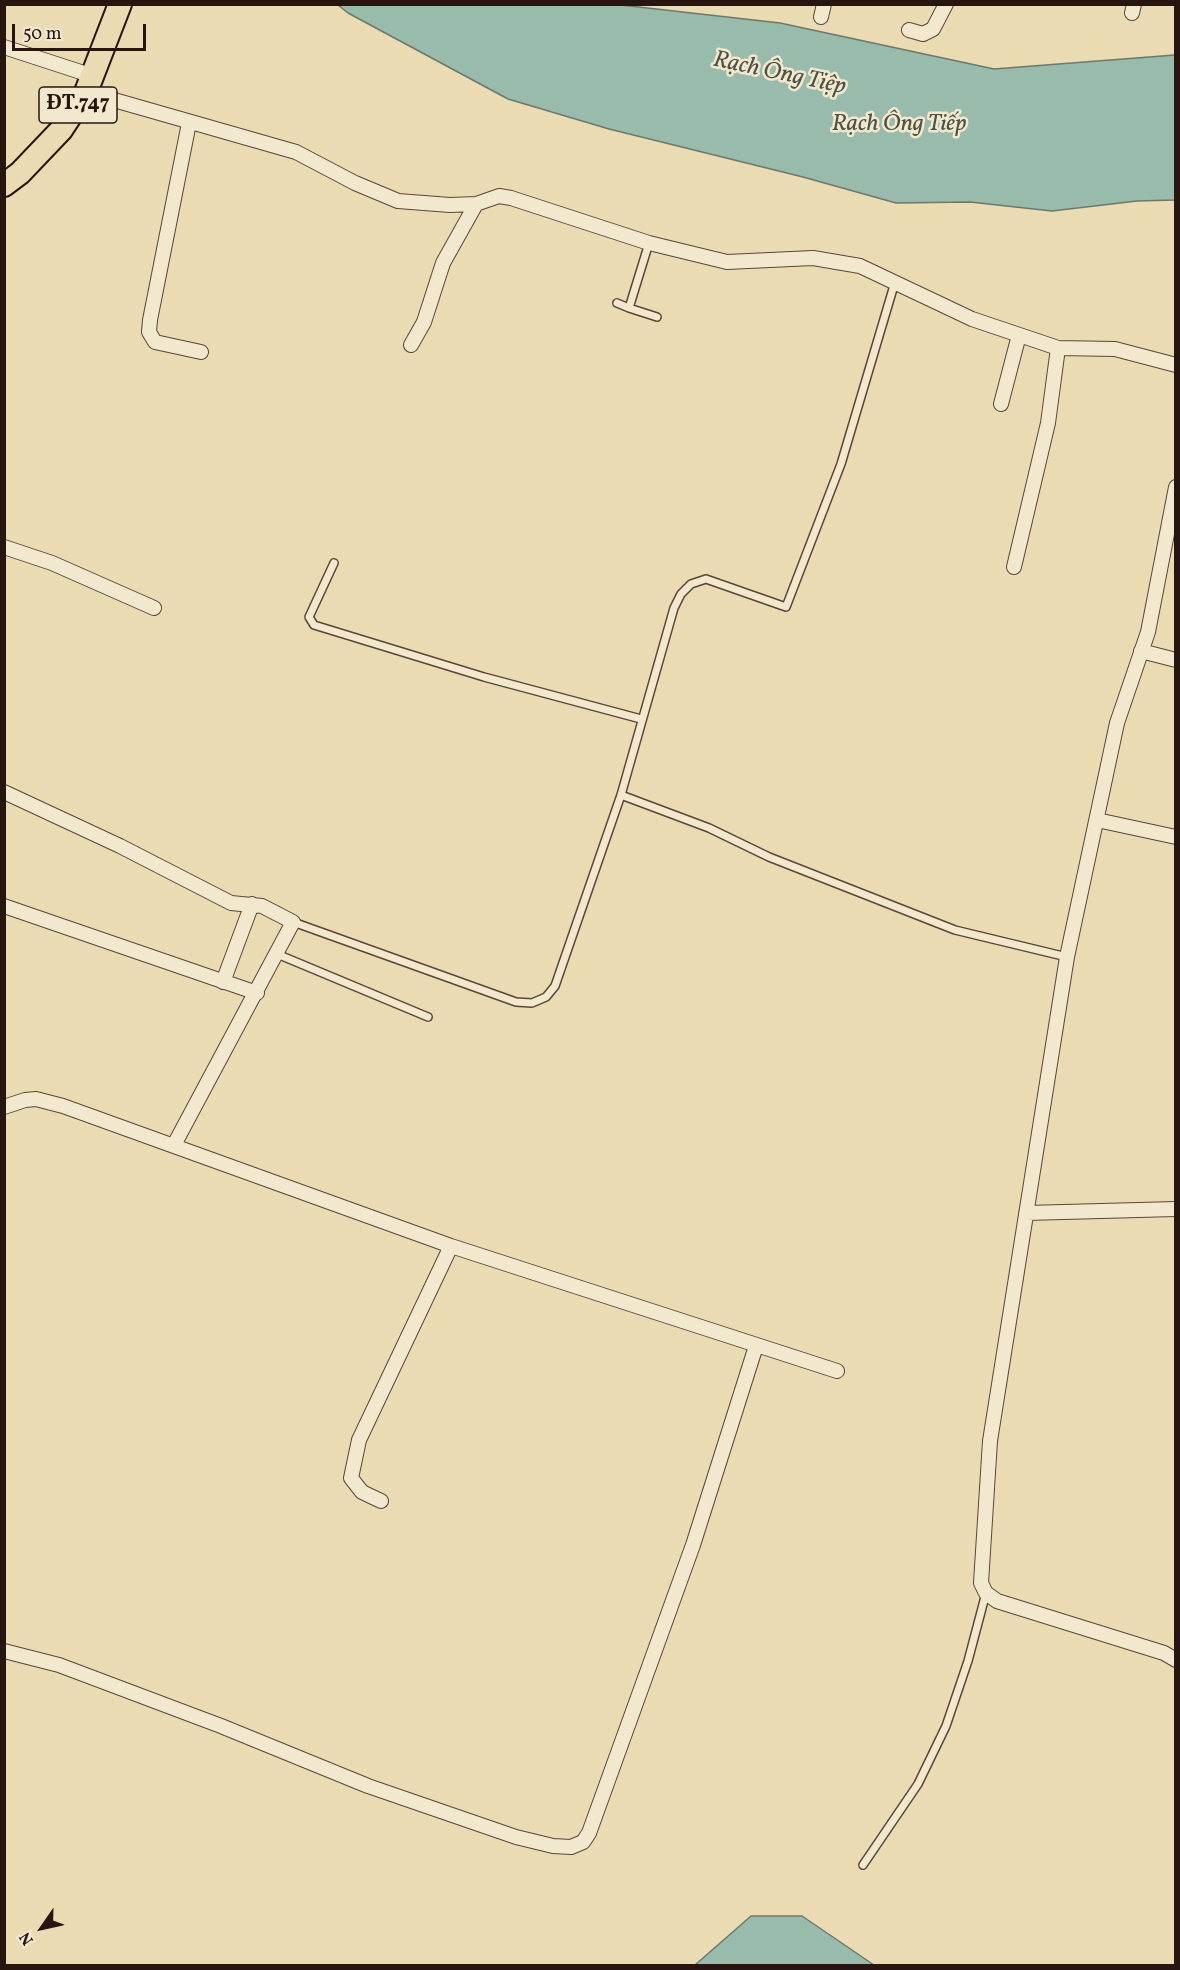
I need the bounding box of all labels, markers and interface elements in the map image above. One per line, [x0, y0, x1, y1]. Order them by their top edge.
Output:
scale bar [15, 12, 148, 50]
text: 50 m [23, 22, 62, 47]
water label: Rạch Ông Tiệp [710, 47, 848, 103]
road number: ĐT.747 [39, 87, 117, 123]
water label: Rạch Ông Tiếp [832, 112, 966, 140]
north arrow [12, 1898, 72, 1958]
text: N [15, 1927, 39, 1949]

